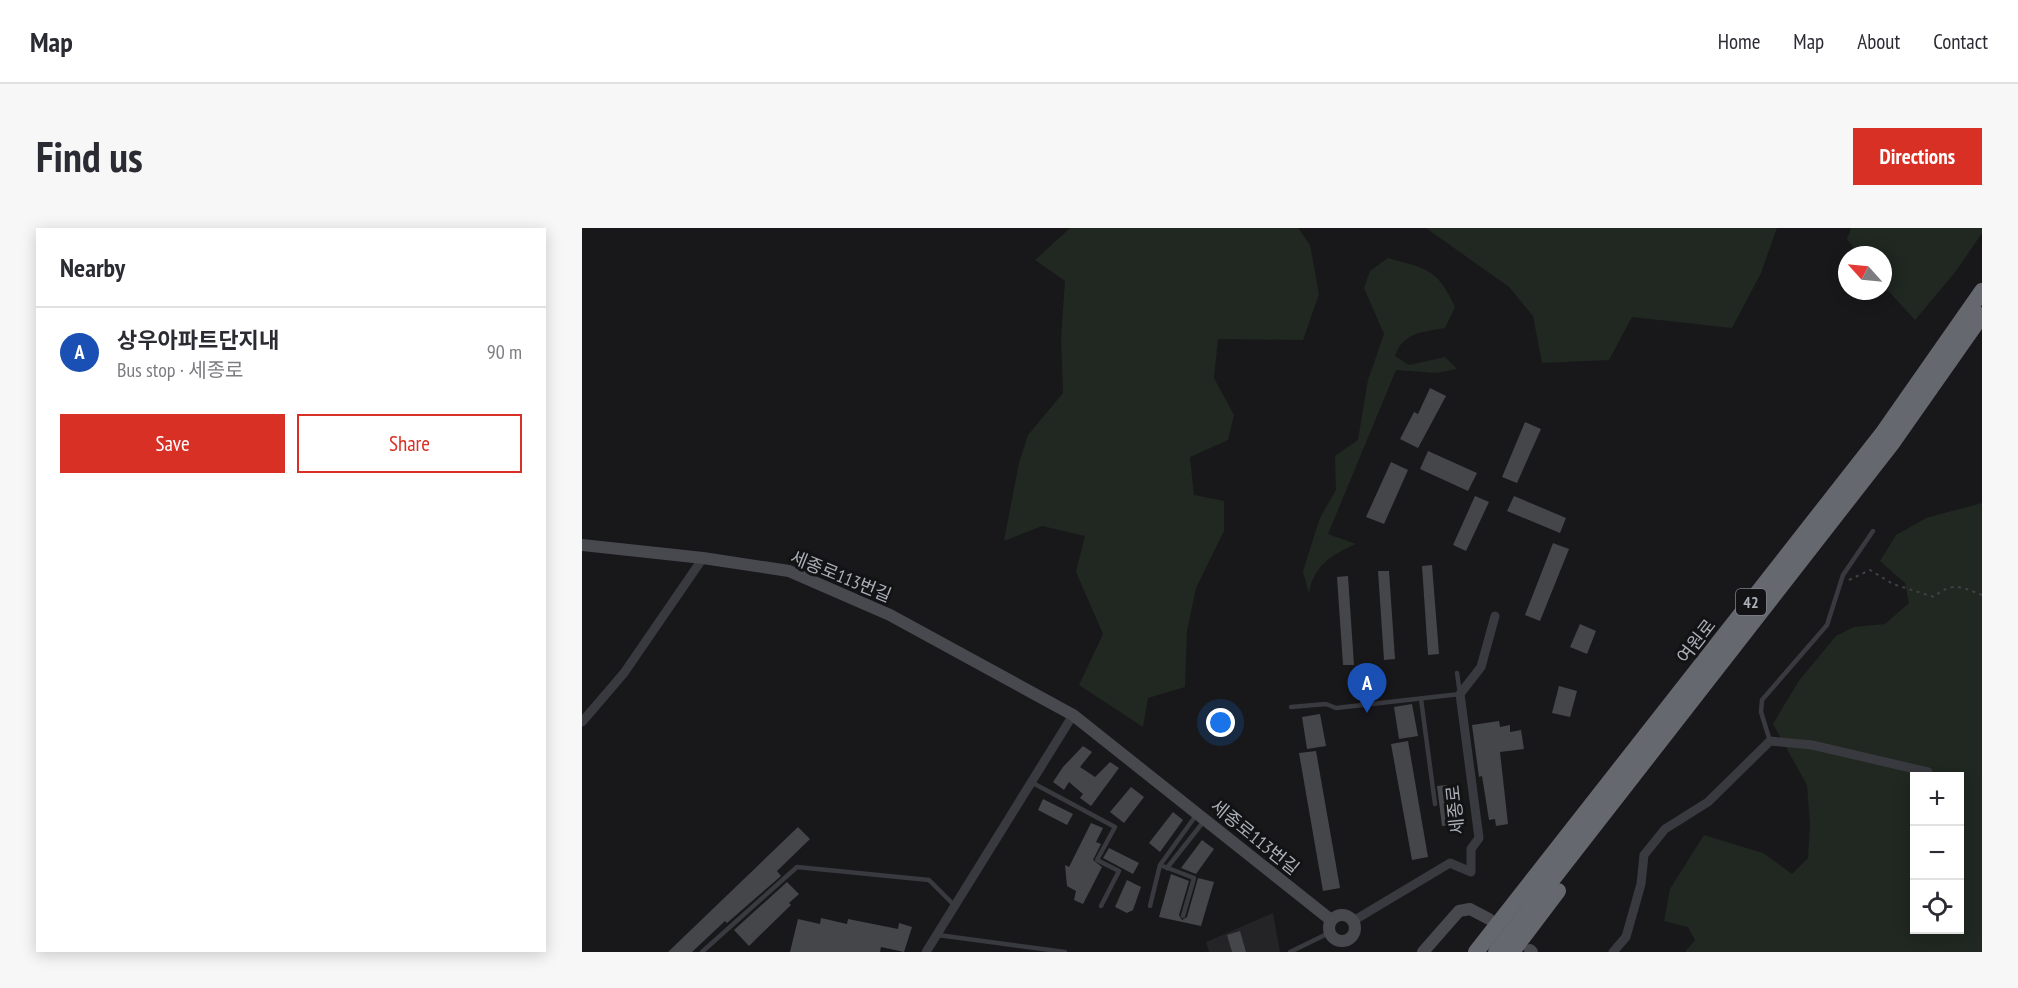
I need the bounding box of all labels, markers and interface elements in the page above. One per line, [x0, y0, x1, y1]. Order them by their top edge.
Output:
text: Map [30, 23, 73, 60]
text: Home [1718, 28, 1760, 55]
text: Map [1793, 28, 1824, 55]
text: About [1857, 28, 1900, 55]
text: Contact [1933, 28, 1988, 55]
button: Directions [1853, 128, 1982, 185]
text: Find us [36, 129, 143, 184]
north arrow [1838, 246, 1892, 300]
text: Nearby [60, 251, 125, 284]
text: 상우아파트단지내 [117, 326, 279, 354]
text: A [74, 339, 85, 365]
text: 90 m [487, 339, 522, 365]
text: Bus stop · 세종로 [117, 357, 243, 383]
button: Save [60, 414, 285, 473]
button: Share [297, 414, 522, 473]
street label: 세종로113번길 [787, 545, 895, 607]
road number: 42 [1736, 589, 1766, 615]
street label: 여원로 [1672, 614, 1720, 668]
pin: A [1348, 664, 1386, 713]
your location [1206, 708, 1235, 737]
map controls [1910, 772, 1964, 934]
button: + [1910, 772, 1964, 826]
street label: 세종로 [1441, 784, 1469, 836]
street label: 세종로113번길 [1206, 794, 1304, 880]
button: − [1910, 826, 1964, 880]
button: locate [1910, 880, 1964, 934]

